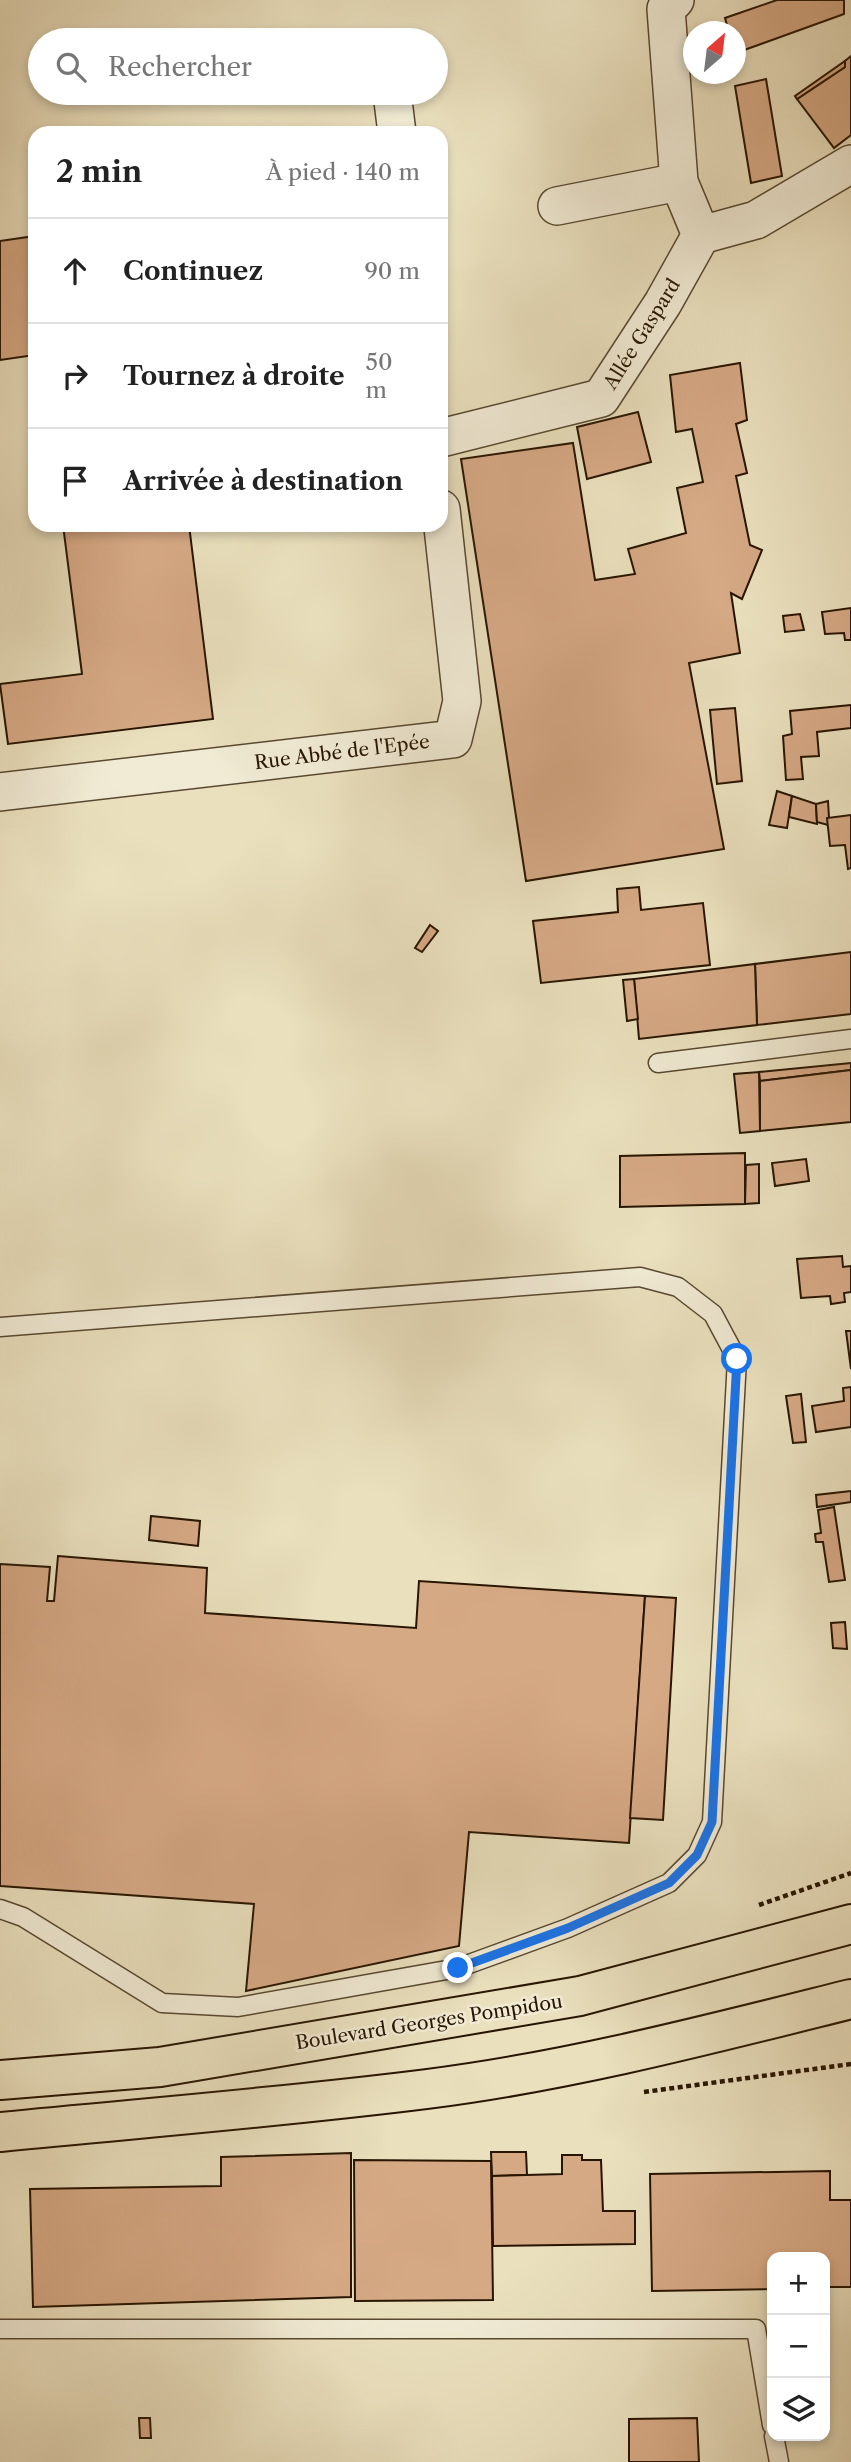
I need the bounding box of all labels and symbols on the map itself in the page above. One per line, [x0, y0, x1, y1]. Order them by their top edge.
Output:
north arrow [683, 21, 746, 84]
street label: Allée Gaspard [598, 274, 685, 395]
street label: Rue Abbé de l'Epée [253, 730, 431, 774]
route start [721, 1343, 752, 1374]
route end [442, 1952, 473, 1983]
street label: Boulevard Georges Pompidou [294, 1989, 564, 2054]

